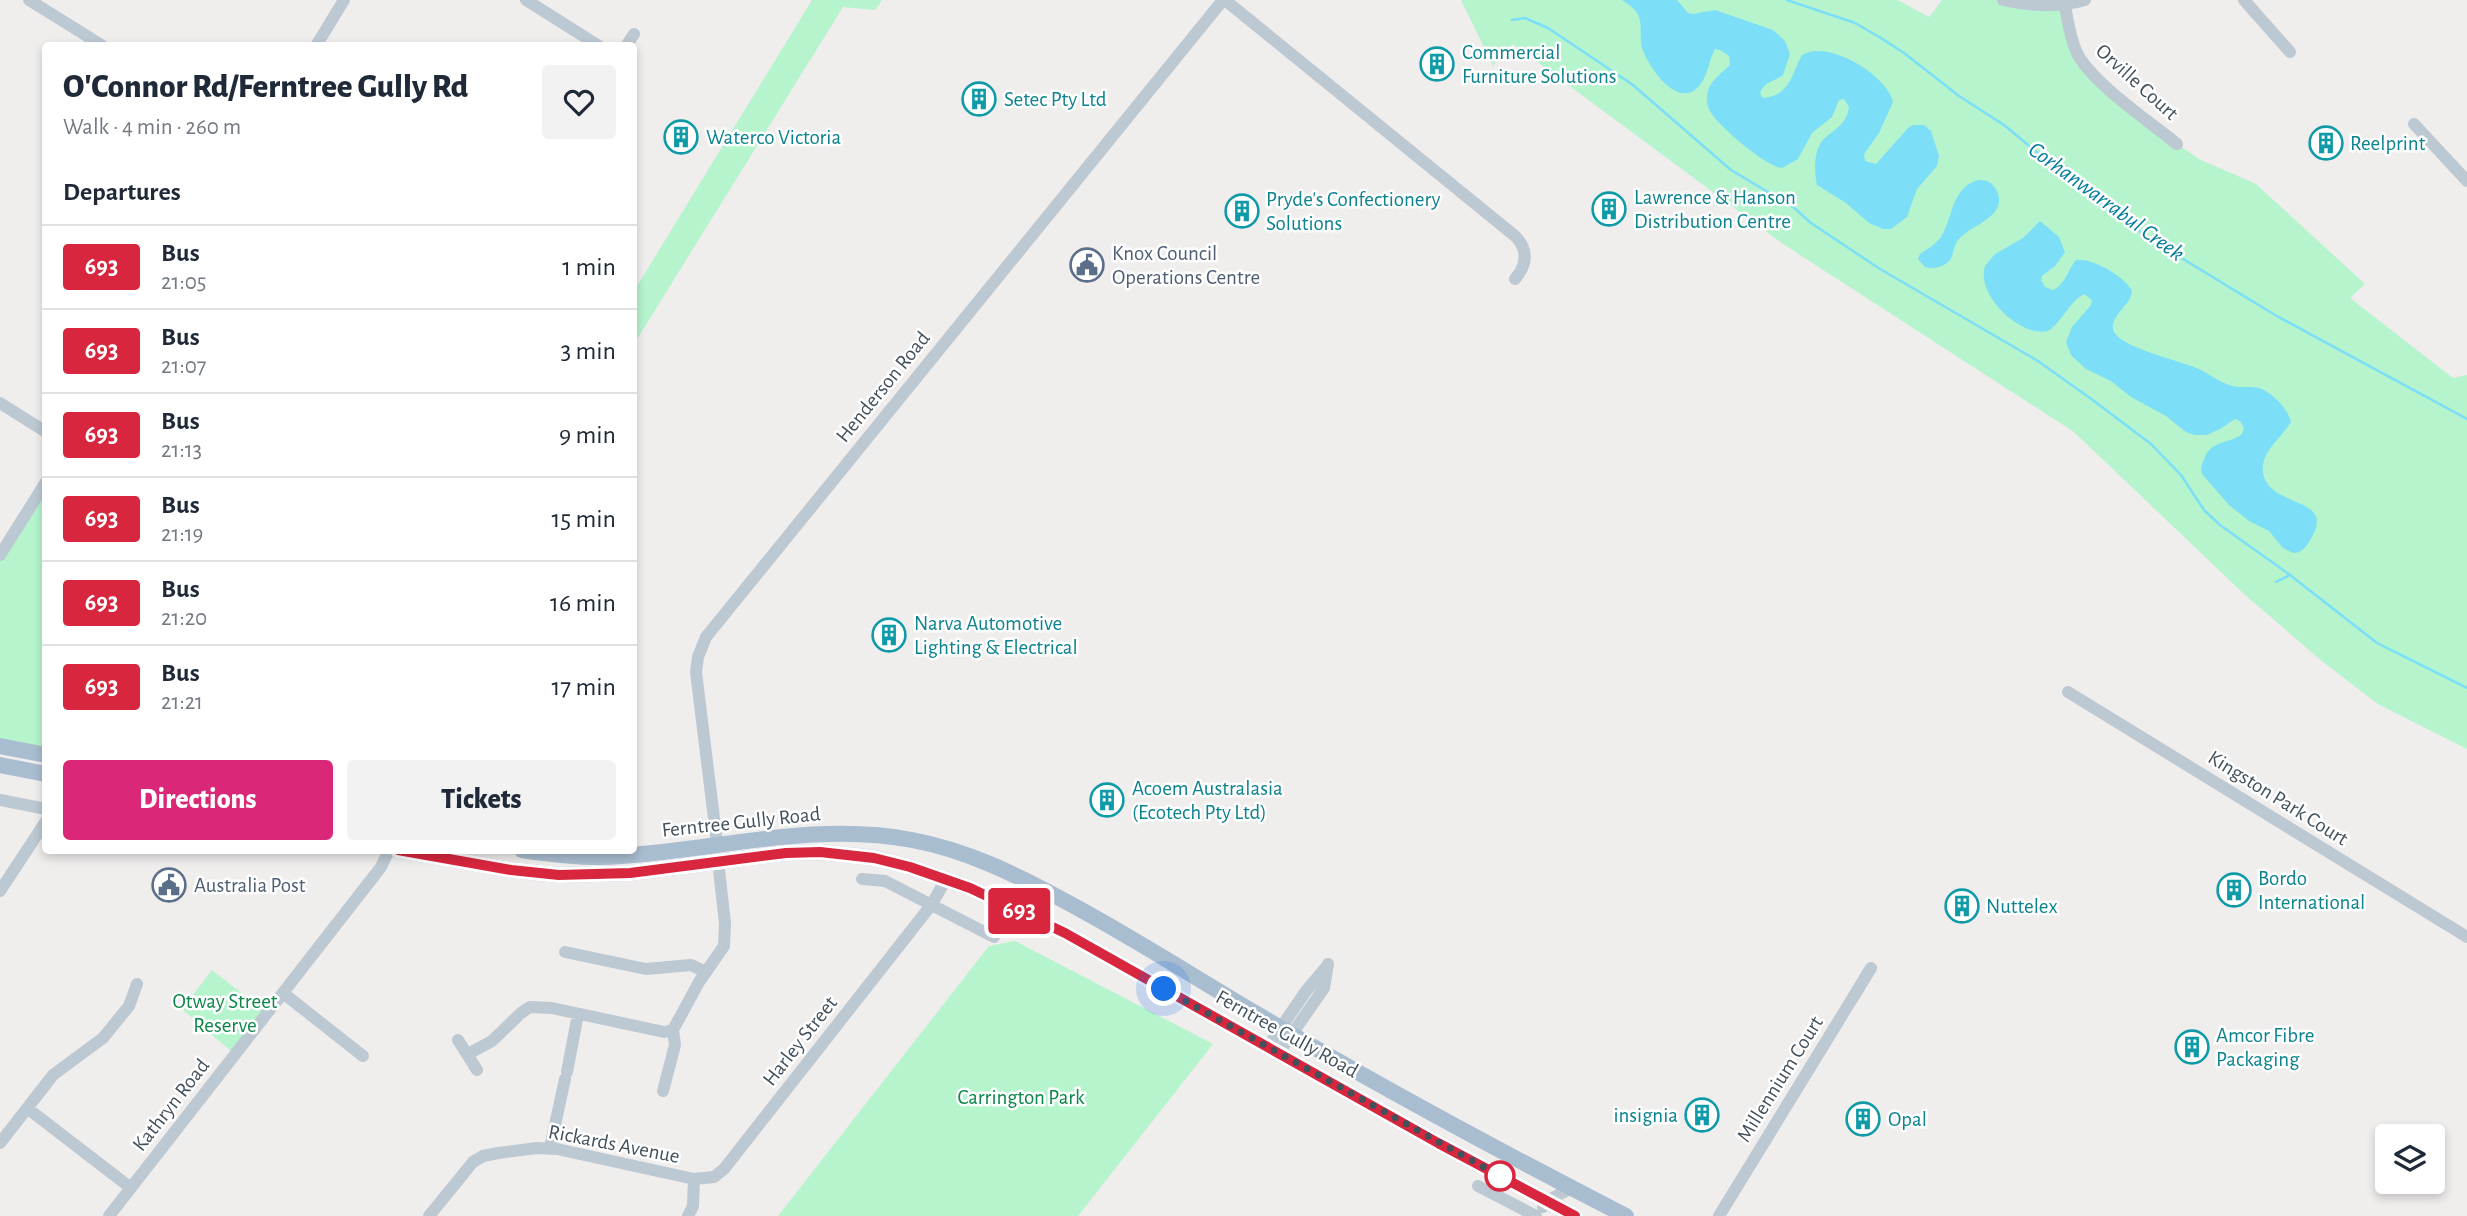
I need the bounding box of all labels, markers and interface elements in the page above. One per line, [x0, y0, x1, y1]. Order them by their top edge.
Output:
street label: Orville Court [2092, 40, 2182, 124]
place label: Commercial Furniture Solutions [1462, 42, 1617, 87]
building icon: Commercial Furniture Solutions [1418, 45, 1456, 83]
button: heart [542, 65, 616, 139]
text: O'Connor Rd/Ferntree Gully Rd [63, 71, 468, 104]
building icon: Setec Pty Ltd [960, 80, 998, 118]
place label: Setec Pty Ltd [1004, 89, 1107, 110]
text: Walk · 4 min · 260 m [63, 116, 241, 139]
building icon: Waterco Victoria [662, 118, 700, 156]
building icon: Reelprint [2307, 124, 2345, 162]
place label: Waterco Victoria [706, 127, 841, 148]
place label: Reelprint [2350, 133, 2426, 154]
water label: Corhanwarrabul Creek [2024, 138, 2188, 266]
text: Departures [63, 179, 181, 205]
place label: Lawrence & Hanson Distribution Centre [1634, 187, 1796, 232]
place label: Pryde's Confectionery Solutions [1266, 189, 1441, 234]
building icon: Lawrence & Hanson Distribution Centre [1590, 190, 1628, 228]
building icon: Pryde's Confectionery Solutions [1223, 192, 1261, 230]
text: Bus [161, 240, 200, 266]
place label: Knox Council Operations Centre [1112, 243, 1260, 288]
public building icon: Knox Council Operations Centre [1068, 246, 1106, 284]
text: 1 min [562, 254, 616, 280]
text: 693 [85, 255, 118, 279]
text: 21:05 [161, 271, 206, 294]
text: Bus [161, 324, 200, 350]
street label: Henderson Road [832, 328, 934, 446]
text: 3 min [560, 338, 616, 364]
text: 693 [85, 339, 118, 363]
text: 21:07 [161, 355, 206, 378]
text: Bus [161, 408, 200, 434]
text: 9 min [559, 422, 616, 448]
text: 693 [85, 423, 118, 447]
text: 21:13 [161, 439, 202, 462]
text: Bus [161, 492, 200, 518]
text: 15 min [551, 506, 616, 532]
text: 693 [85, 507, 118, 531]
text: 21:19 [161, 523, 203, 546]
text: Bus [161, 576, 200, 602]
text: 16 min [550, 590, 616, 616]
text: 693 [85, 591, 118, 615]
text: 21:20 [161, 607, 207, 630]
place label: Narva Automotive Lighting & Electrical [914, 613, 1078, 658]
building icon: Narva Automotive Lighting & Electrical [870, 616, 908, 654]
text: Bus [161, 660, 200, 686]
text: 17 min [551, 674, 616, 700]
text: 693 [85, 675, 118, 699]
text: 21:21 [161, 691, 203, 714]
street label: Kingston Park Court [2204, 747, 2352, 850]
button: Directions [63, 760, 333, 840]
button: Tickets [347, 760, 616, 840]
place label: Acoem Australasia (Ecotech Pty Ltd) [1132, 778, 1283, 823]
building icon: Acoem Australasia (Ecotech Pty Ltd) [1088, 781, 1126, 819]
street label: Ferntree Gully Road [661, 803, 821, 841]
public building icon: Australia Post [150, 866, 188, 904]
place label: Bordo International [2258, 868, 2365, 913]
building icon: Bordo International [2215, 871, 2253, 909]
place label: Australia Post [194, 875, 306, 896]
building icon: Nuttelex [1943, 887, 1981, 925]
line badge: 693 [979, 888, 1059, 934]
place label: Nuttelex [1986, 896, 2058, 917]
text: 693 [1002, 899, 1036, 923]
your location [1146, 971, 1181, 1006]
street label: Ferntree Gully Road [1212, 986, 1362, 1082]
park label: Otway Street Reserve [172, 991, 278, 1036]
street label: Harley Street [759, 992, 841, 1090]
street label: Millennium Court [1733, 1012, 1827, 1146]
place label: Amcor Fibre Packaging [2216, 1025, 2314, 1070]
building icon: Amcor Fibre Packaging [2173, 1028, 2211, 1066]
street label: Kathryn Road [129, 1055, 213, 1155]
park label: Carrington Park [957, 1087, 1085, 1108]
building icon: insignia [1683, 1096, 1721, 1134]
building icon: Opal [1844, 1100, 1882, 1138]
place label: insignia [1613, 1105, 1678, 1126]
place label: Opal [1888, 1109, 1927, 1130]
street label: Rickards Avenue [546, 1121, 682, 1167]
map controls [2375, 1124, 2445, 1194]
button: layers [2375, 1124, 2445, 1194]
unlabelled marker [1485, 1161, 1515, 1191]

